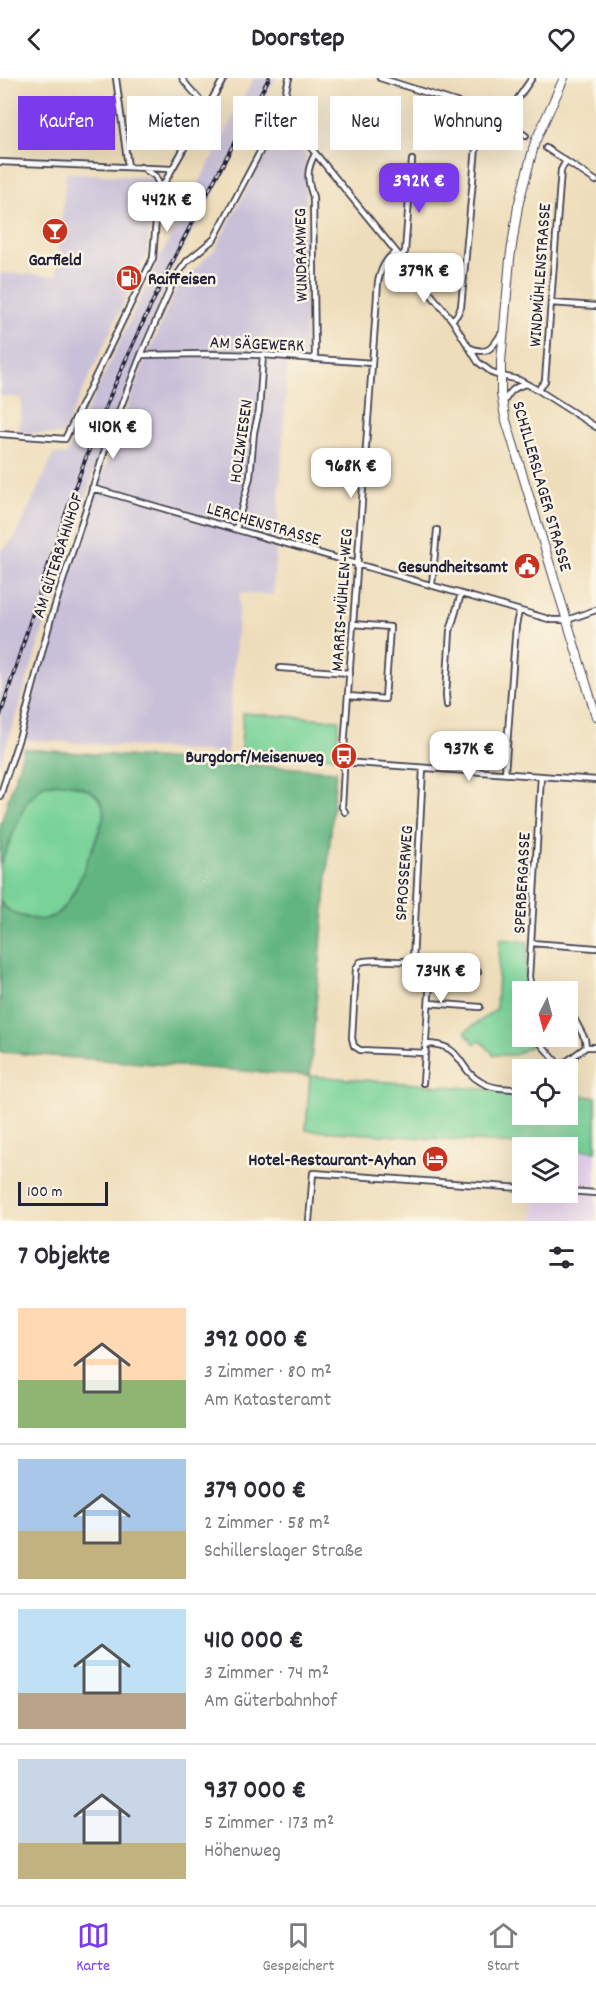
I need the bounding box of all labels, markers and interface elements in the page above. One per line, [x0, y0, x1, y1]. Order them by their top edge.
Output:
text: Doorstep [251, 20, 345, 59]
icon: back [18, 23, 51, 56]
icon: heart [545, 23, 578, 56]
chip: Kaufen [18, 96, 115, 150]
chip: Mieten [127, 96, 221, 150]
chip: Filter [233, 96, 318, 150]
chip: Neu [330, 96, 401, 150]
chip: Wohnung [413, 96, 523, 150]
pin: 392K € [370, 163, 468, 214]
text: 392K € [393, 168, 445, 196]
pin: 442K € [118, 182, 216, 233]
text: 442K € [142, 187, 192, 215]
street label: WINDMÜHLENSTRASSE [524, 202, 559, 348]
street label: WUNDRAMWEG [289, 208, 316, 302]
bar icon: Garfield [40, 216, 70, 246]
place label: Garfield [28, 249, 82, 274]
pin: 379K € [375, 253, 473, 304]
text: 379K € [399, 258, 449, 286]
fuel station icon: Raiffeisen [114, 263, 144, 293]
place label: Raiffeisen [148, 268, 216, 293]
street label: AM SÄGEWERK [209, 331, 305, 360]
street label: HOLZWIESEN [224, 398, 261, 485]
street label: SCHILLERSLAGER STRASSE [504, 398, 577, 575]
pin: 410K € [64, 409, 162, 460]
text: 410K € [89, 414, 137, 442]
pin: 968K € [302, 448, 400, 499]
text: 968K € [325, 453, 377, 481]
street label: AM GÜTERBAHNHOF [27, 490, 91, 621]
street label: LERCHENSTRASSE [204, 497, 323, 554]
street label: MARRIS-MÜHLEN-WEG [326, 528, 361, 673]
public building icon: Gesundheitsamt [512, 551, 542, 581]
place label: Gesundheitsamt [398, 556, 508, 581]
pin: 937K € [420, 731, 518, 782]
text: 937K € [444, 736, 494, 764]
bus stop icon: Burgdorf/Meisenweg [329, 741, 359, 771]
place label: Burgdorf/Meisenweg [186, 746, 324, 771]
street label: SPROSSERWEG [390, 825, 421, 922]
street label: SPERBERGASSE [508, 832, 539, 934]
pin: 734K € [392, 953, 490, 1004]
text: 734K € [416, 958, 466, 986]
north arrow [512, 981, 578, 1047]
map controls [512, 981, 578, 1203]
button: locate [512, 1059, 578, 1125]
button: layers [512, 1137, 578, 1203]
hotel icon: Hotel-Restaurant-Ayhan [420, 1144, 450, 1174]
place label: Hotel-Restaurant-Ayhan [248, 1149, 416, 1174]
scale bar [18, 1179, 108, 1206]
text: 100 m [27, 1181, 63, 1204]
text: 7 Objekte [18, 1239, 110, 1276]
icon: filters [545, 1241, 578, 1274]
text: 392 000 € [204, 1322, 308, 1359]
icon: home [66, 1332, 138, 1404]
text: 3 Zimmer · 80 m² [204, 1359, 332, 1387]
text: Am Katasteramt [204, 1387, 331, 1415]
text: 379 000 € [204, 1473, 306, 1510]
icon: home [66, 1483, 138, 1555]
text: 2 Zimmer · 58 m² [204, 1510, 330, 1538]
text: Schillerslager Straße [204, 1538, 363, 1566]
text: 410 000 € [204, 1623, 304, 1660]
icon: home [66, 1633, 138, 1705]
text: 3 Zimmer · 74 m² [204, 1660, 329, 1688]
text: Am Güterbahnhof [204, 1688, 337, 1716]
text: 937 000 € [204, 1773, 306, 1810]
icon: home [66, 1783, 138, 1855]
text: 5 Zimmer · 173 m² [204, 1810, 334, 1838]
text: Höhenweg [204, 1838, 281, 1866]
tab: Karte [76, 1919, 110, 1978]
tab: Gespeichert [262, 1919, 334, 1978]
tab: Start [487, 1919, 520, 1978]

